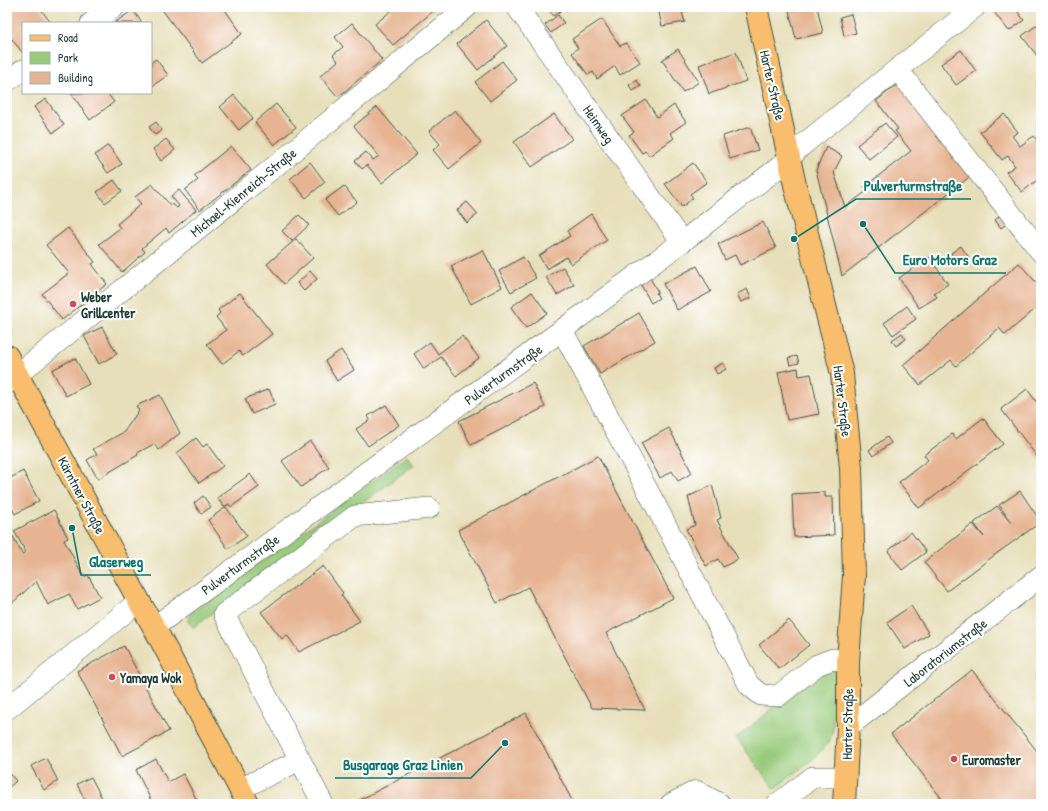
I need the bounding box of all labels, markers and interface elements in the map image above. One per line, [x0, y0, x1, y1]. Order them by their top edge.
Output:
legend [22, 22, 152, 94]
text: Road [58, 29, 78, 46]
street label: Harter Straße [755, 48, 790, 123]
text: Park [58, 49, 78, 66]
text: Building [58, 69, 93, 86]
street label: Heimweg [578, 101, 619, 148]
street label: Michael-Kienreich-Straße [186, 143, 301, 242]
callout: Pulverturmstraße [856, 172, 971, 199]
text: Pulverturmstraße [864, 175, 962, 197]
callout: Euro Motors Graz [895, 246, 1006, 273]
text: Euro Motors Graz [903, 249, 998, 270]
place label: Weber Grillcenter [81, 287, 136, 322]
marker: Weber Grillcenter [68, 299, 78, 309]
street label: Pulverturmstraße [460, 339, 547, 410]
street label: Harter Straße [828, 364, 857, 438]
street label: Kärntner Straße [53, 453, 111, 538]
street label: Pulverturmstraße [197, 529, 284, 600]
callout: Glaserweg [81, 548, 151, 575]
text: Glaserweg [89, 551, 143, 573]
street label: Laboratoriumstraße [899, 613, 992, 691]
place label: Yamaya Wok [120, 668, 182, 689]
marker: Yamaya Wok [107, 672, 117, 682]
street label: Harter Straße [837, 688, 858, 760]
place label: Euromaster [962, 750, 1022, 769]
callout: Busgarage Graz Linien [335, 751, 471, 778]
text: Busgarage Graz Linien [343, 754, 463, 776]
marker: Euromaster [949, 754, 959, 764]

